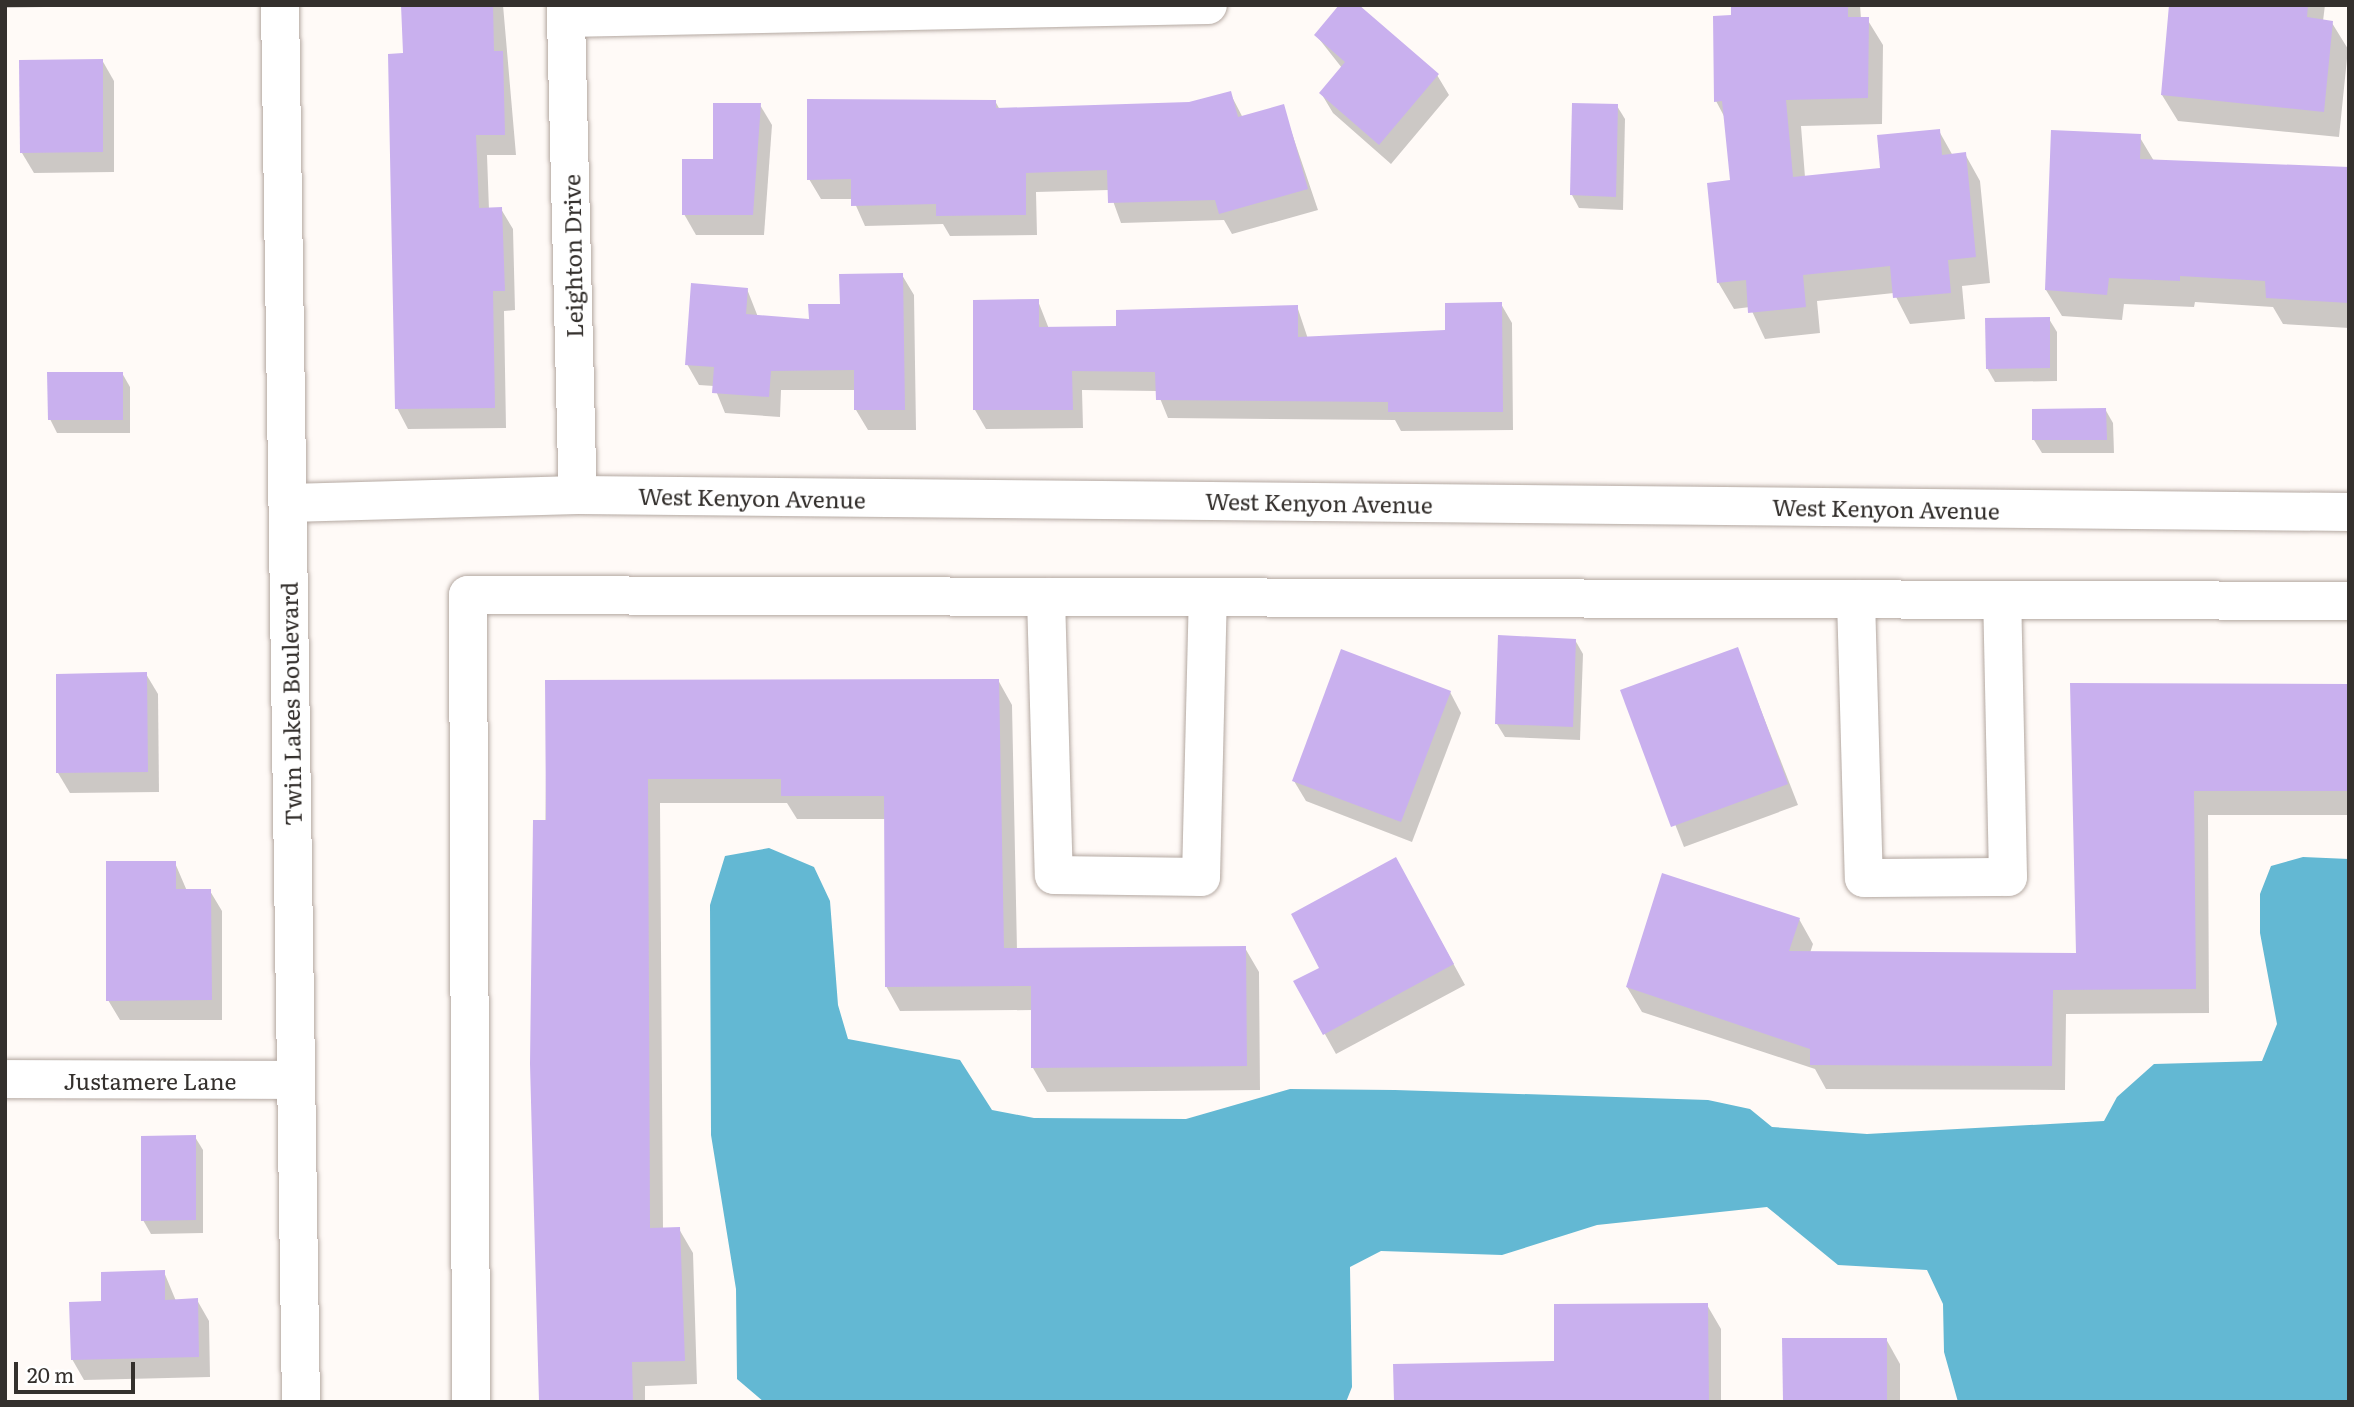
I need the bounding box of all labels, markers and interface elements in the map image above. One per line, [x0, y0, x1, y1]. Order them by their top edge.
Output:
street label: Leighton Drive [557, 174, 587, 338]
street label: West Kenyon Avenue [638, 481, 866, 513]
street label: West Kenyon Avenue [1205, 486, 1433, 518]
street label: West Kenyon Avenue [1772, 492, 2000, 524]
street label: Twin Lakes Boulevard [274, 582, 306, 826]
street label: Justamere Lane [63, 1066, 237, 1094]
scale bar [18, 1348, 138, 1392]
text: 20 m [27, 1358, 74, 1389]

